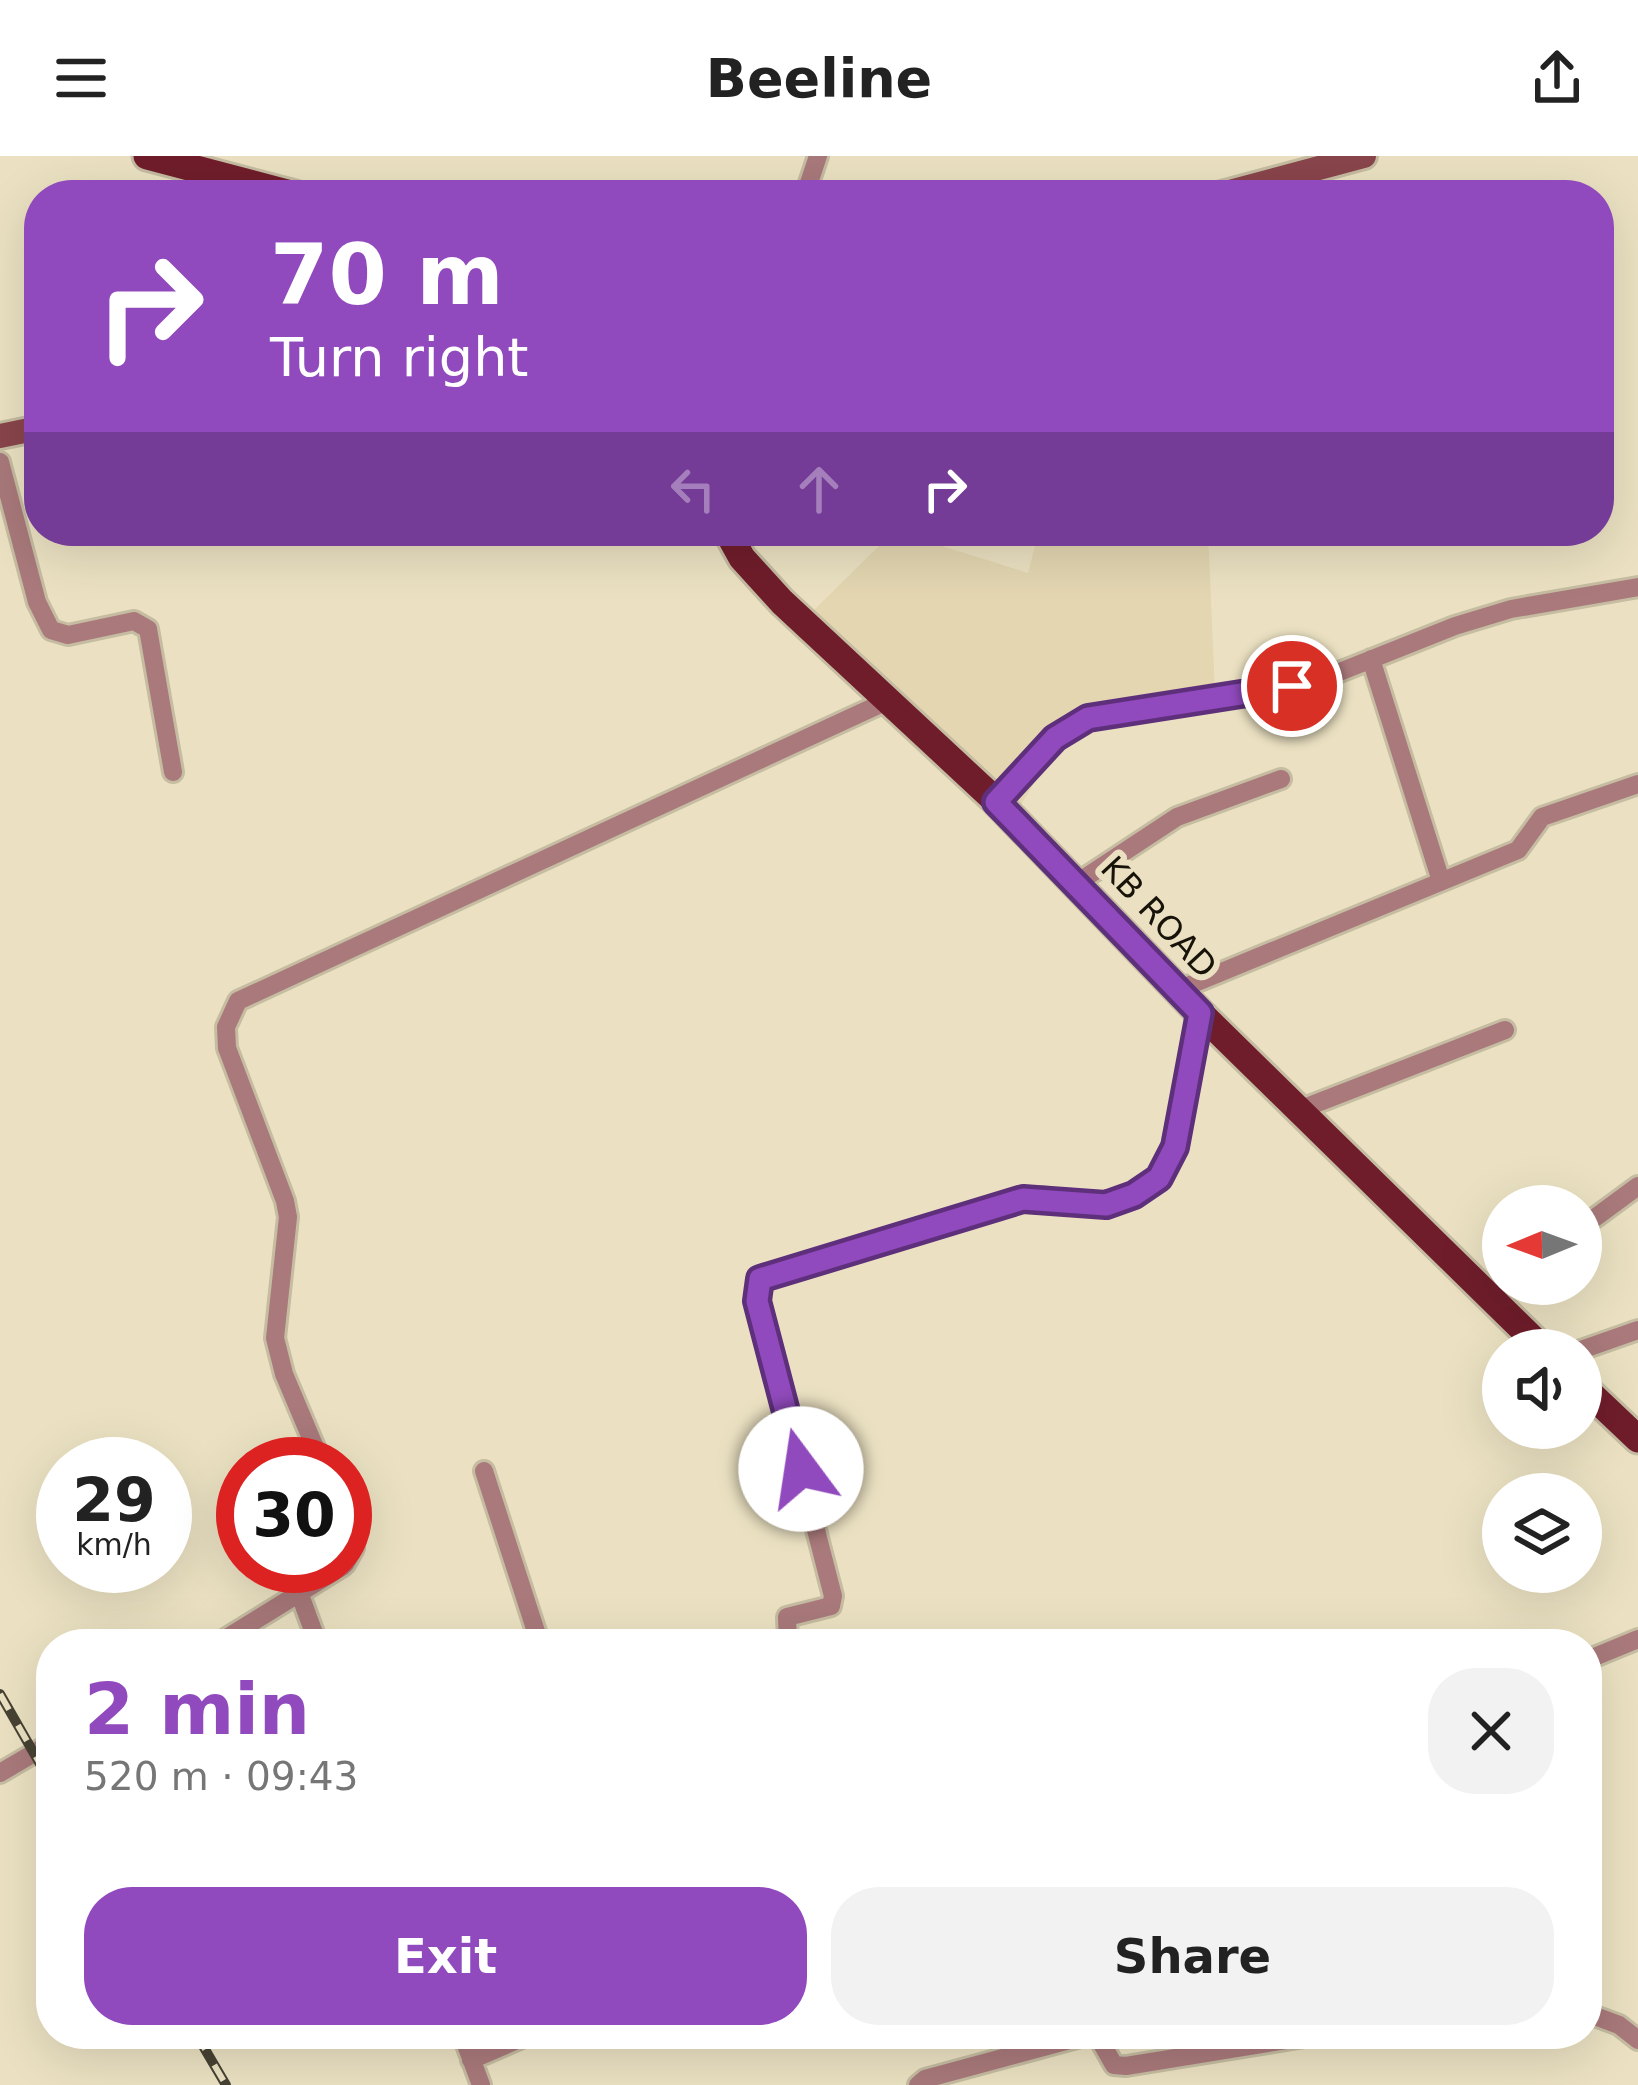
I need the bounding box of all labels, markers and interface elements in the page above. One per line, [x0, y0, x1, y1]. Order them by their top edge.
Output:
icon: menu [48, 45, 114, 111]
icon: share [1524, 45, 1590, 111]
text: Beeline [706, 47, 932, 110]
text: 70 m [270, 226, 504, 324]
icon: right [72, 228, 228, 384]
text: Turn right [270, 326, 529, 389]
icon: left [660, 456, 726, 522]
icon: ahead [786, 456, 852, 522]
icon: right [912, 456, 978, 522]
pin [1241, 635, 1343, 737]
icon: arrive [1259, 653, 1325, 719]
street label: KB ROAD [1093, 848, 1225, 986]
north arrow [1482, 1185, 1602, 1305]
map controls [1482, 1185, 1602, 1593]
button: sound [1482, 1329, 1602, 1449]
position arrow [738, 1406, 864, 1532]
speed limit sign: 30 [216, 1437, 372, 1593]
text: 29 [72, 1465, 156, 1535]
button: layers [1482, 1473, 1602, 1593]
text: km/h [76, 1527, 152, 1562]
text: 2 min [84, 1667, 310, 1751]
button: close [1428, 1668, 1554, 1794]
text: 520 m · 09:43 [84, 1754, 358, 1799]
button: Exit [84, 1887, 807, 2025]
button: Share [831, 1887, 1554, 2025]

